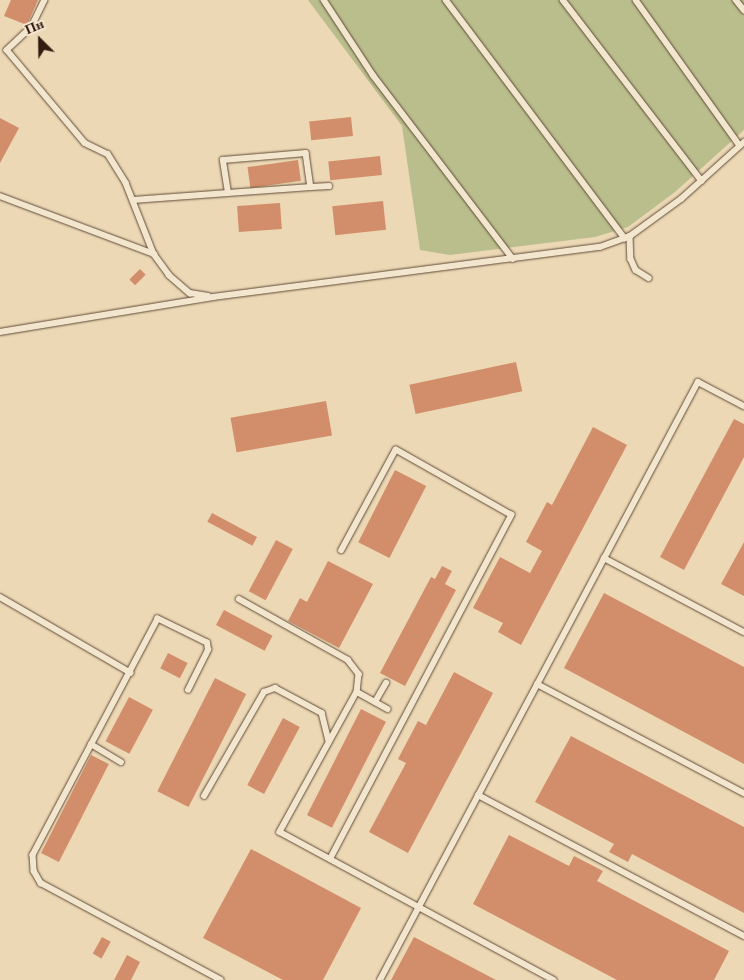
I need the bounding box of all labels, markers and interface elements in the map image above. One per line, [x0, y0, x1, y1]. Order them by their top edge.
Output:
text: Пн [22, 14, 46, 38]
north arrow [15, 15, 65, 65]

